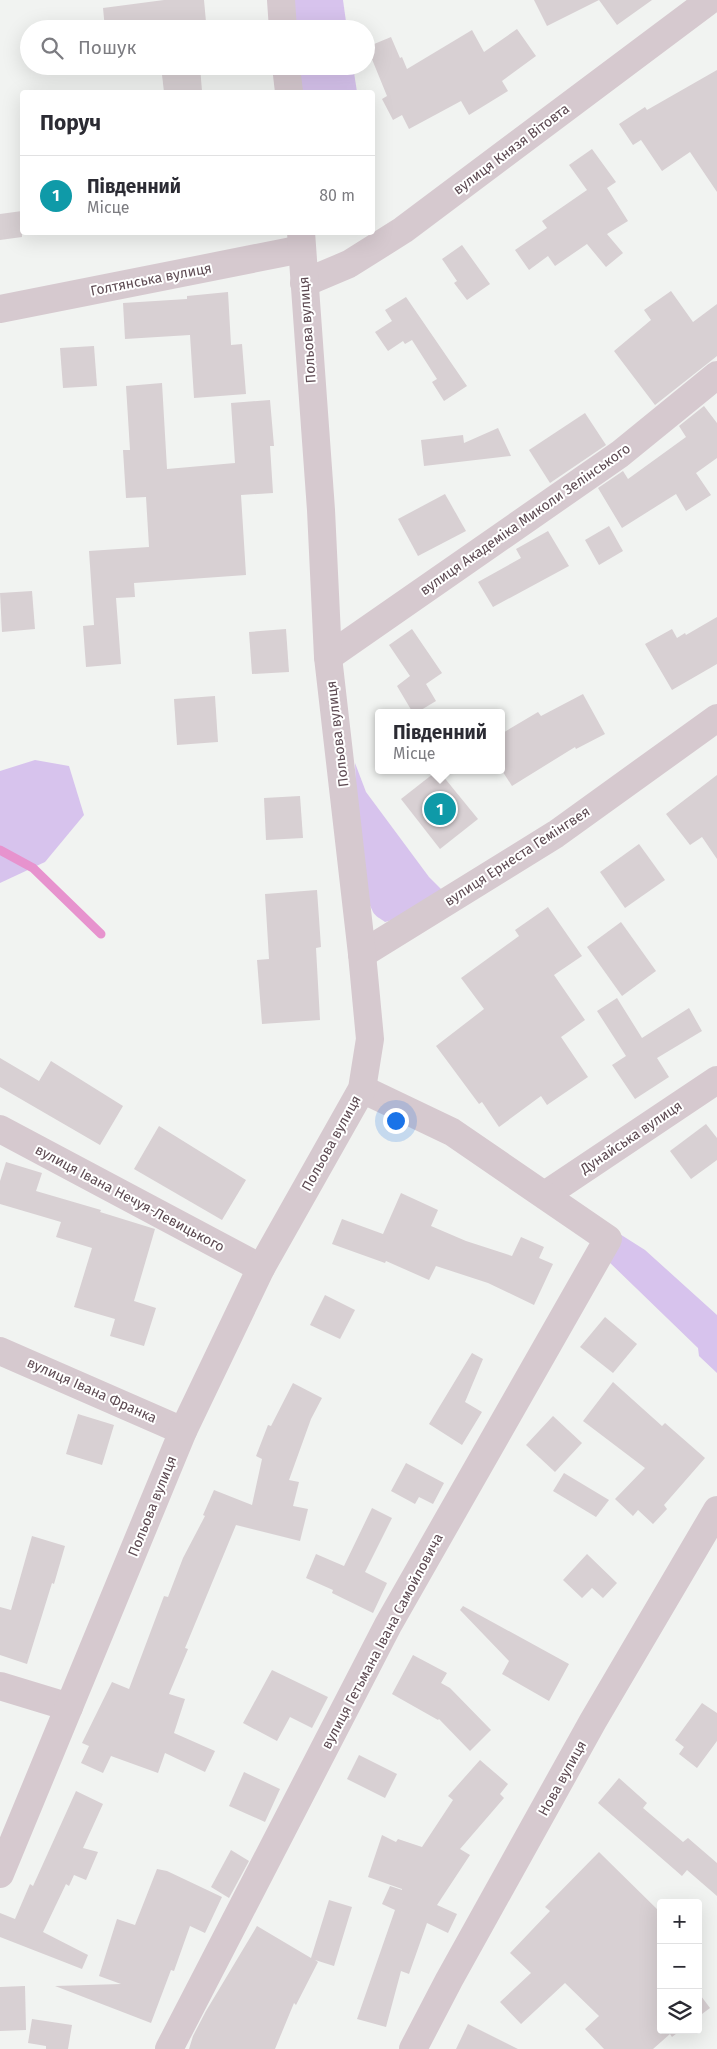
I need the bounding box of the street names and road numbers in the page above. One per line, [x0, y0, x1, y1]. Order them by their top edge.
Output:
street label: вулиця Князя Вітовта [450, 100, 573, 199]
street label: Голтянська вулиця [89, 259, 213, 300]
street label: Польова вулиця [295, 276, 320, 384]
street label: вулиця Академіка Миколи Зелінського [417, 440, 634, 599]
street label: Польова вулиця [323, 680, 352, 788]
street label: вулиця Ернеста Гемінгвея [441, 803, 593, 910]
street label: Польова вулиця [298, 1092, 365, 1194]
street label: Дунайська вулиця [576, 1097, 685, 1178]
street label: вулиця Івана Нечуя-Левицького [32, 1141, 227, 1256]
street label: вулиця Івана Франка [24, 1354, 159, 1427]
street label: Польова вулиця [125, 1453, 180, 1559]
street label: вулиця Гетьмана Івана Самойловича [318, 1530, 447, 1752]
street label: Нова вулиця [535, 1738, 590, 1819]

